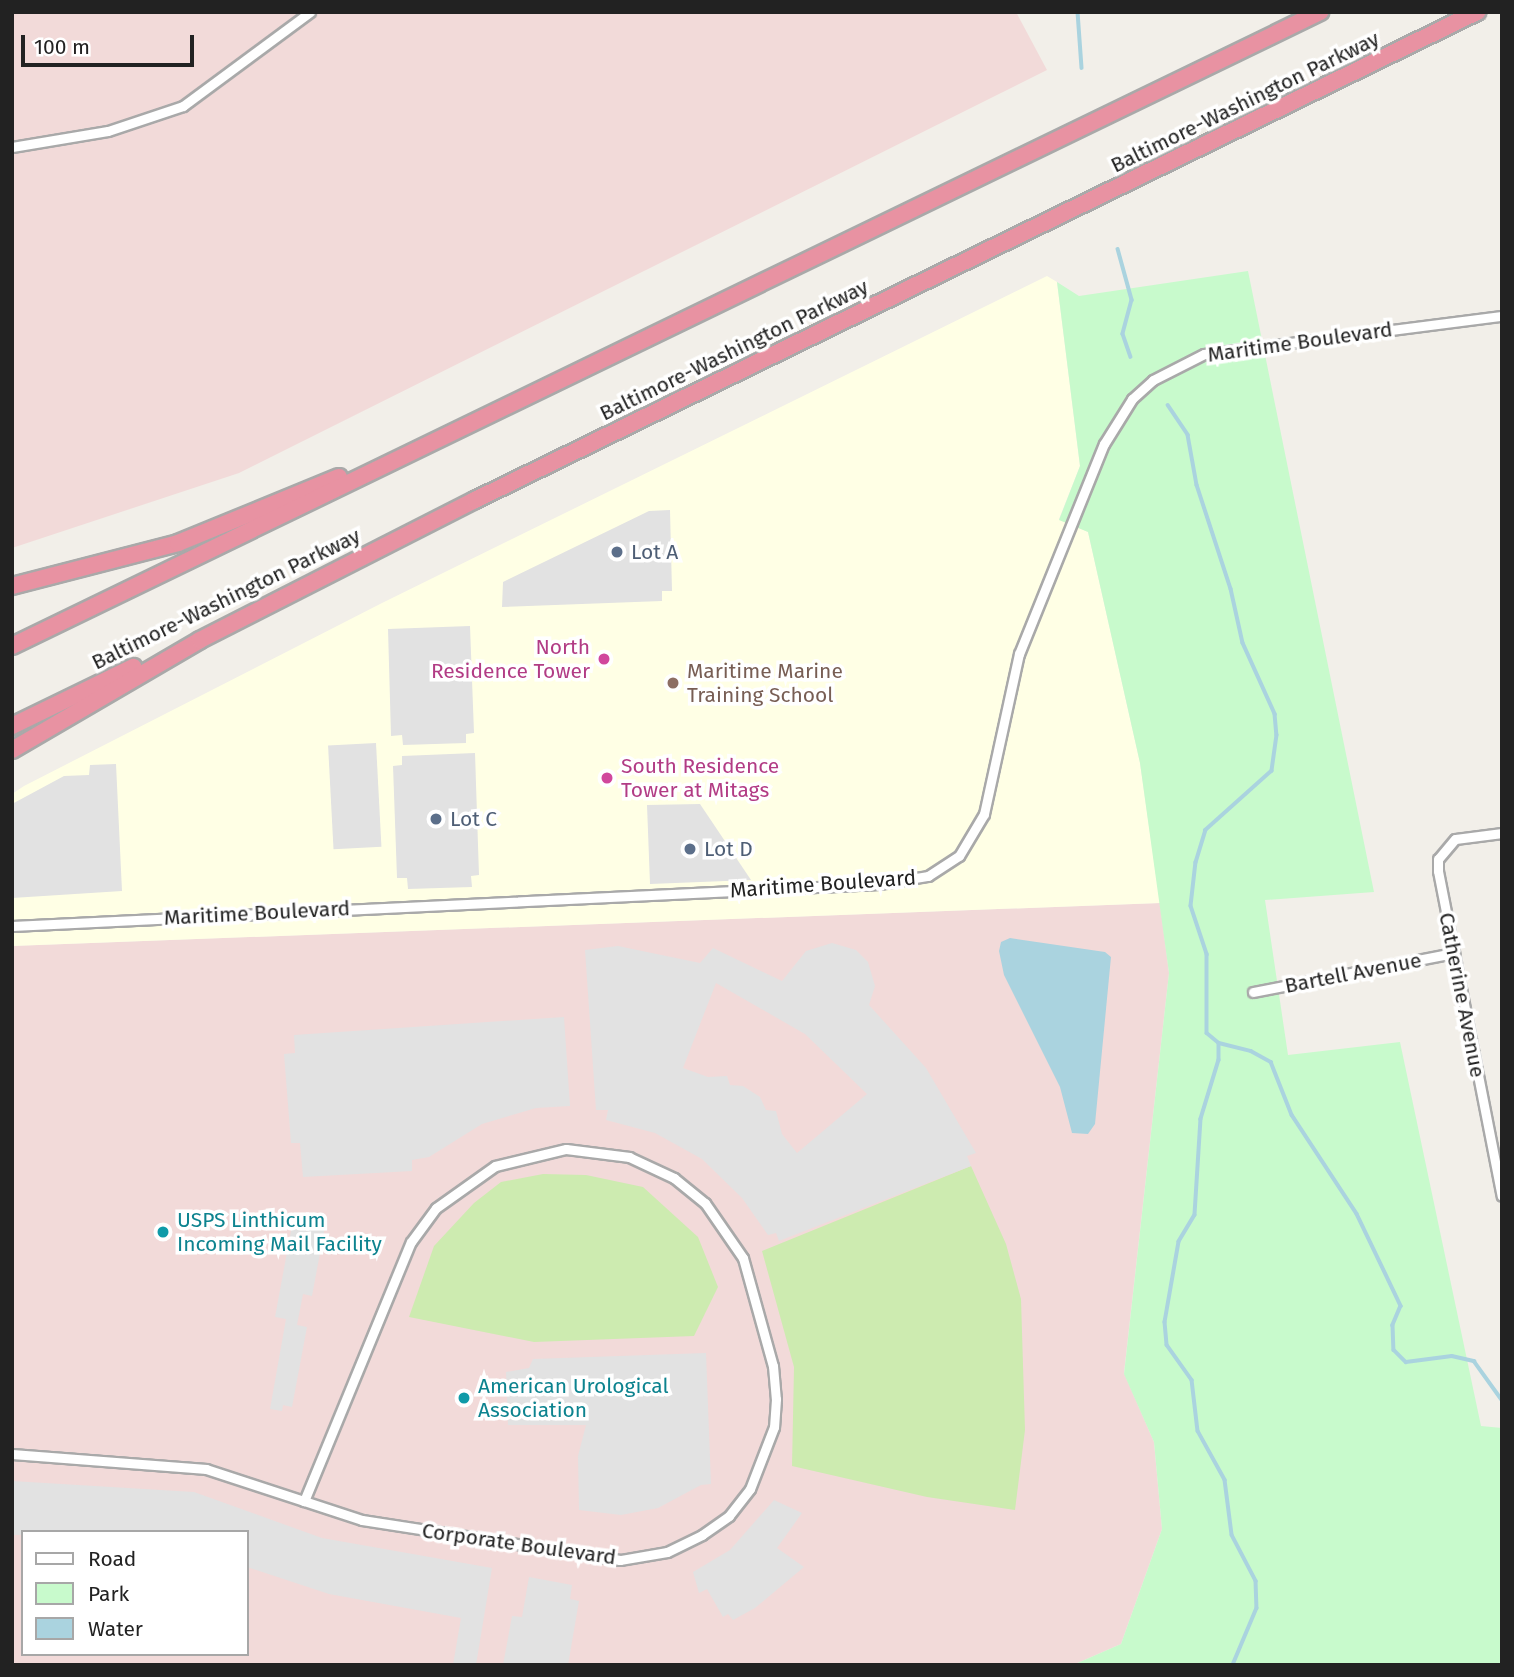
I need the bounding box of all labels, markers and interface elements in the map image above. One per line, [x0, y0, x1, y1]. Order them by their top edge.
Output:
scale bar [24, 21, 198, 65]
street label: Baltimore-Washington Parkway [1107, 26, 1383, 178]
text: 100 m [34, 34, 90, 60]
street label: Baltimore-Washington Parkway [596, 274, 872, 426]
street label: Maritime Boulevard [1206, 317, 1394, 367]
street label: Baltimore-Washington Parkway [88, 523, 364, 675]
place label: Lot A [631, 539, 678, 565]
marker: Lot A [609, 544, 625, 560]
place label: North Residence Tower [431, 634, 590, 684]
marker: North Residence Tower [596, 651, 612, 667]
place label: Maritime Marine Training School [687, 658, 843, 708]
marker: Maritime Marine Training School [665, 675, 681, 691]
place label: South Residence Tower at Mitags [621, 753, 779, 803]
marker: South Residence Tower at Mitags [599, 770, 615, 786]
place label: Lot C [450, 806, 497, 832]
marker: Lot C [428, 811, 444, 827]
place label: Lot D [704, 836, 753, 862]
marker: Lot D [682, 841, 698, 857]
street label: Maritime Boulevard [729, 865, 917, 903]
street label: Maritime Boulevard [163, 896, 351, 930]
street label: Catherine Avenue [1434, 910, 1490, 1080]
street label: Bartell Avenue [1283, 947, 1423, 999]
place label: USPS Linthicum Incoming Mail Facility [177, 1207, 382, 1257]
marker: USPS Linthicum Incoming Mail Facility [155, 1224, 171, 1240]
place label: American Urological Association [478, 1373, 669, 1423]
marker: American Urological Association [456, 1390, 472, 1406]
street label: Corporate Boulevard [420, 1518, 618, 1570]
legend [21, 1530, 248, 1656]
text: Road [88, 1546, 136, 1572]
text: Park [88, 1581, 129, 1607]
text: Water [88, 1616, 143, 1642]

